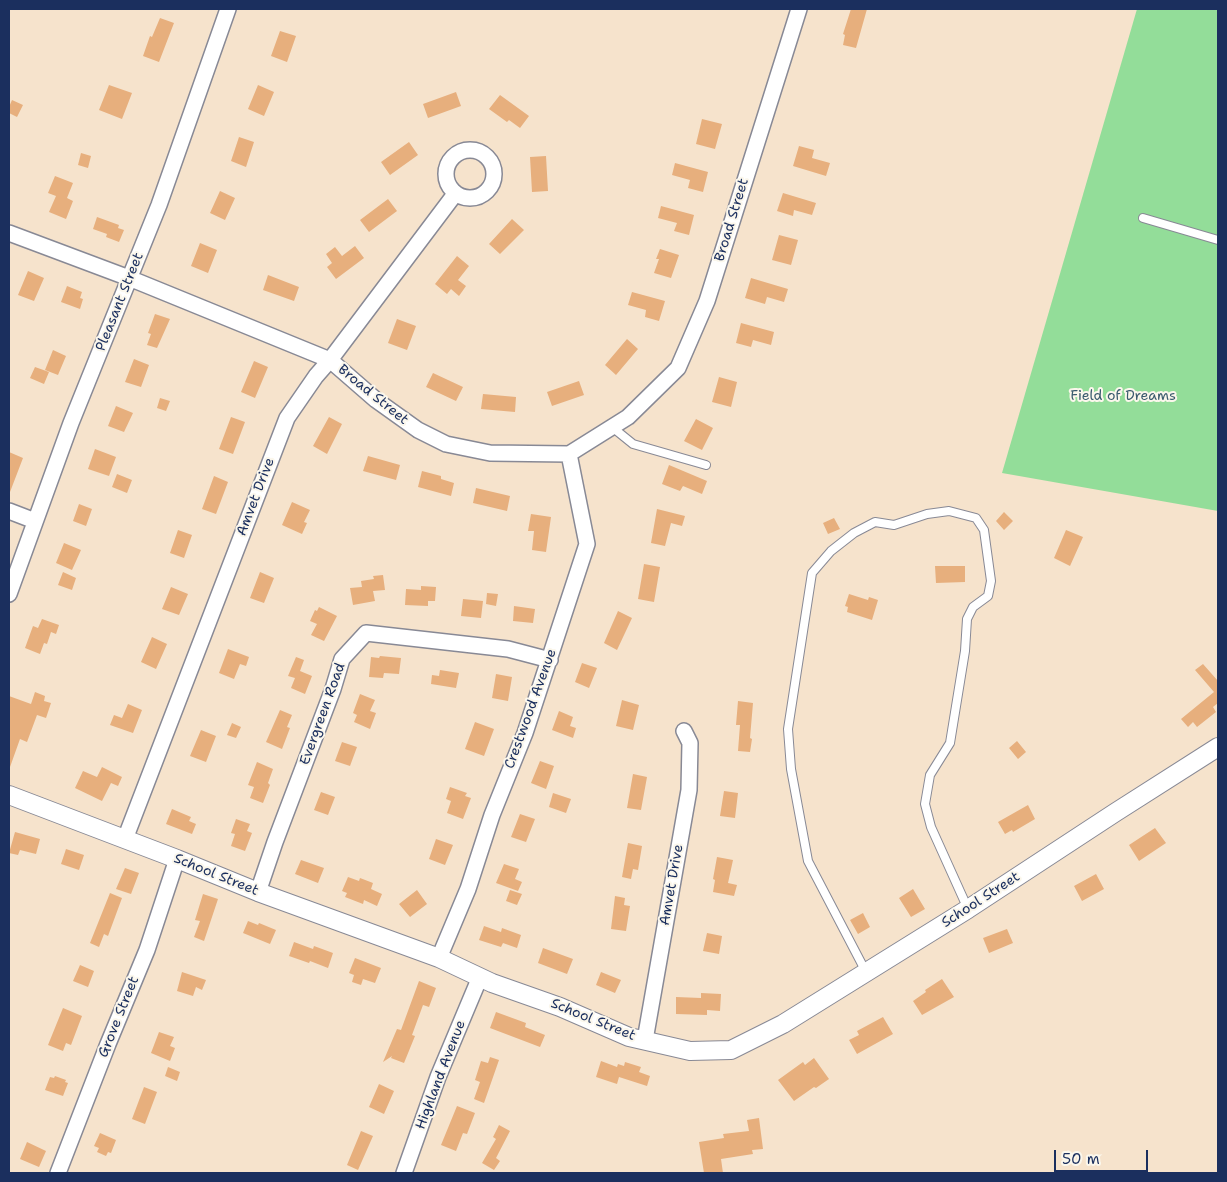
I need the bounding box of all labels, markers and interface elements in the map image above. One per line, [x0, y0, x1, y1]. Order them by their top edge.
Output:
street label: Broad Street [711, 176, 753, 264]
street label: Pleasant Street [93, 250, 147, 354]
street label: Broad Street [334, 361, 412, 429]
park label: Field of Dreams [1070, 388, 1176, 404]
street label: Amvet Drive [233, 456, 279, 538]
street label: Crestwood Avenue [501, 647, 561, 771]
street label: Evergreen Road [297, 661, 349, 767]
street label: Amvet Drive [657, 843, 687, 927]
street label: School Street [171, 850, 261, 900]
street label: School Street [939, 868, 1023, 932]
street label: Grove Street [95, 974, 143, 1060]
street label: School Street [548, 995, 638, 1045]
street label: Highland Avenue [412, 1018, 470, 1132]
scale bar [1057, 1140, 1151, 1172]
text: 50 m [1062, 1149, 1100, 1169]

